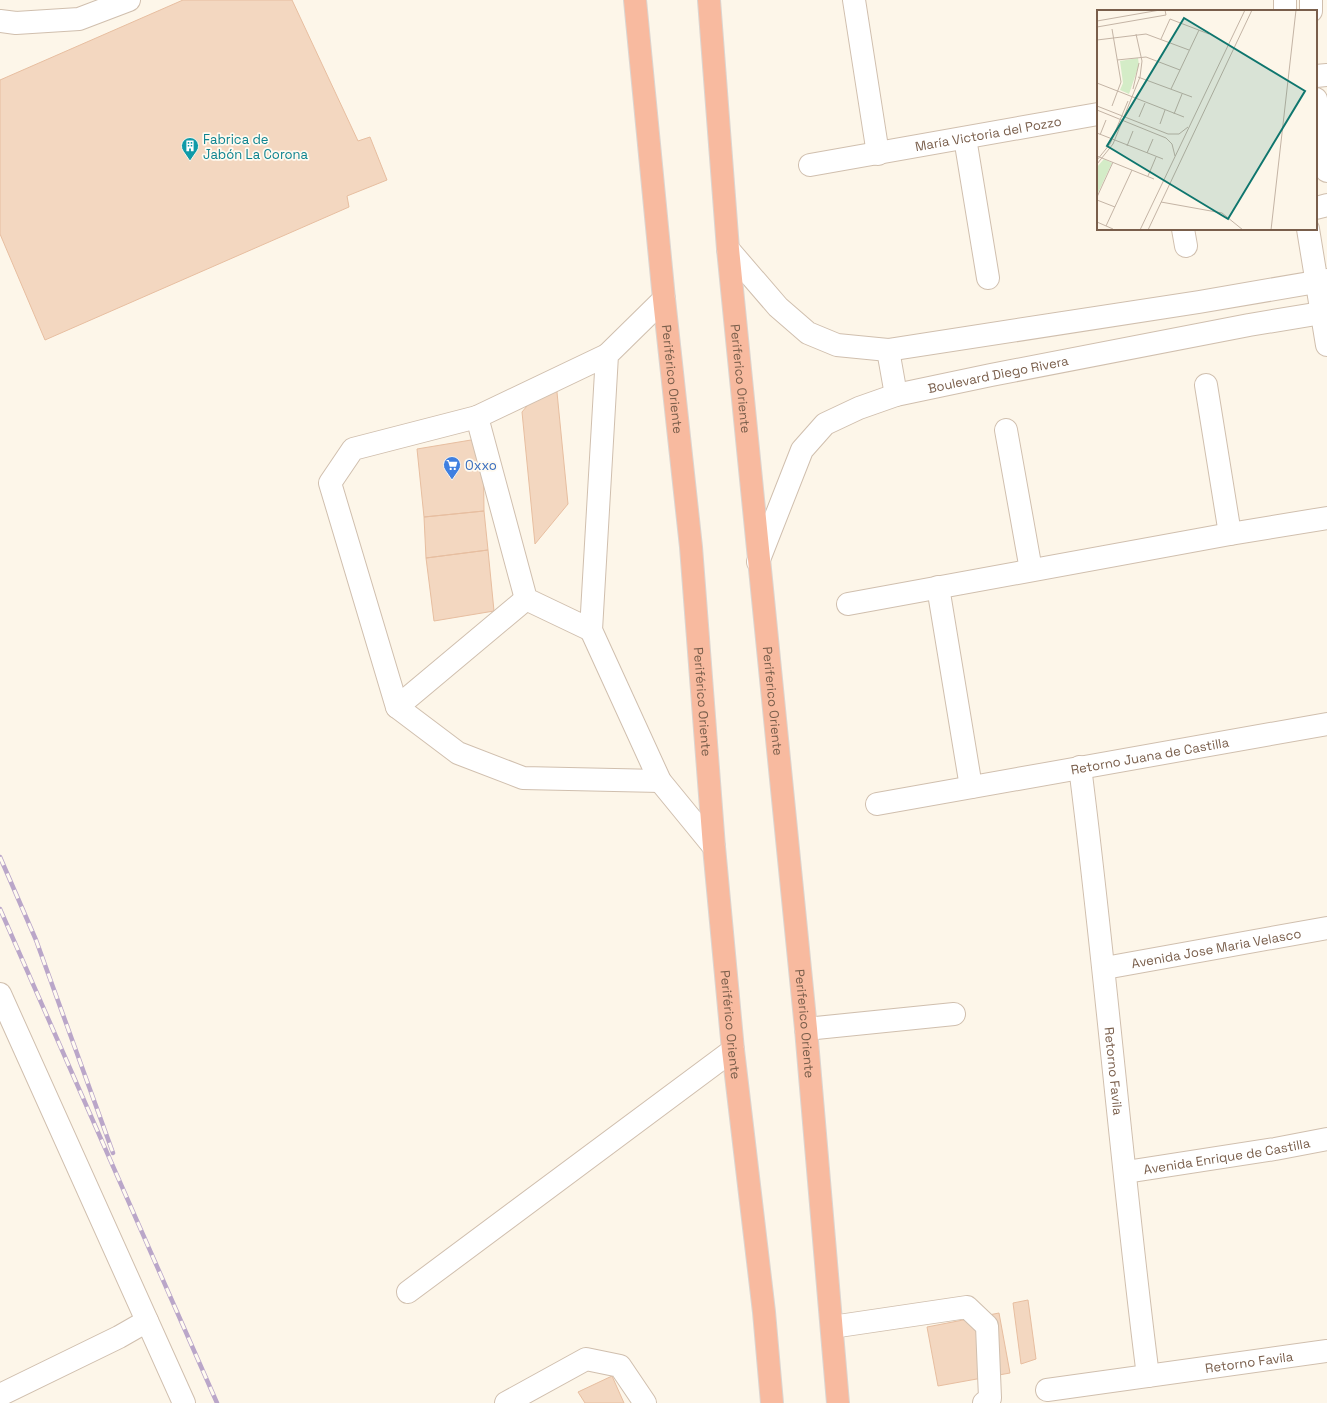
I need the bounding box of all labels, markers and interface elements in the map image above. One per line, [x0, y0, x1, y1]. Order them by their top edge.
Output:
inset map [1097, 10, 1317, 230]
street label: María Victoria del Pozzo [914, 112, 1063, 155]
place label: Fabrica de Jabón La Corona [203, 131, 309, 163]
building icon: Fabrica de Jabón La Corona [180, 136, 200, 161]
street label: Periferico Oriente [727, 323, 755, 434]
street label: Periférico Oriente [658, 324, 687, 435]
street label: Boulevard Diego Rivera [926, 352, 1070, 397]
supermarket icon: Oxxo [442, 455, 462, 480]
place label: Oxxo [465, 457, 497, 474]
street label: Periférico Oriente [690, 646, 716, 757]
street label: Periferico Oriente [759, 646, 787, 756]
street label: Retorno Juana de Castilla [1069, 733, 1231, 778]
street label: Avenida Jose Maria Velasco [1130, 924, 1302, 972]
street label: Periferico Oriente [792, 968, 819, 1079]
street label: Periférico Oriente [717, 969, 745, 1080]
street label: Retorno Favila [1101, 1026, 1127, 1117]
street label: Avenida Enrique de Castilla [1142, 1134, 1312, 1178]
street label: Retorno Favila [1204, 1347, 1295, 1376]

